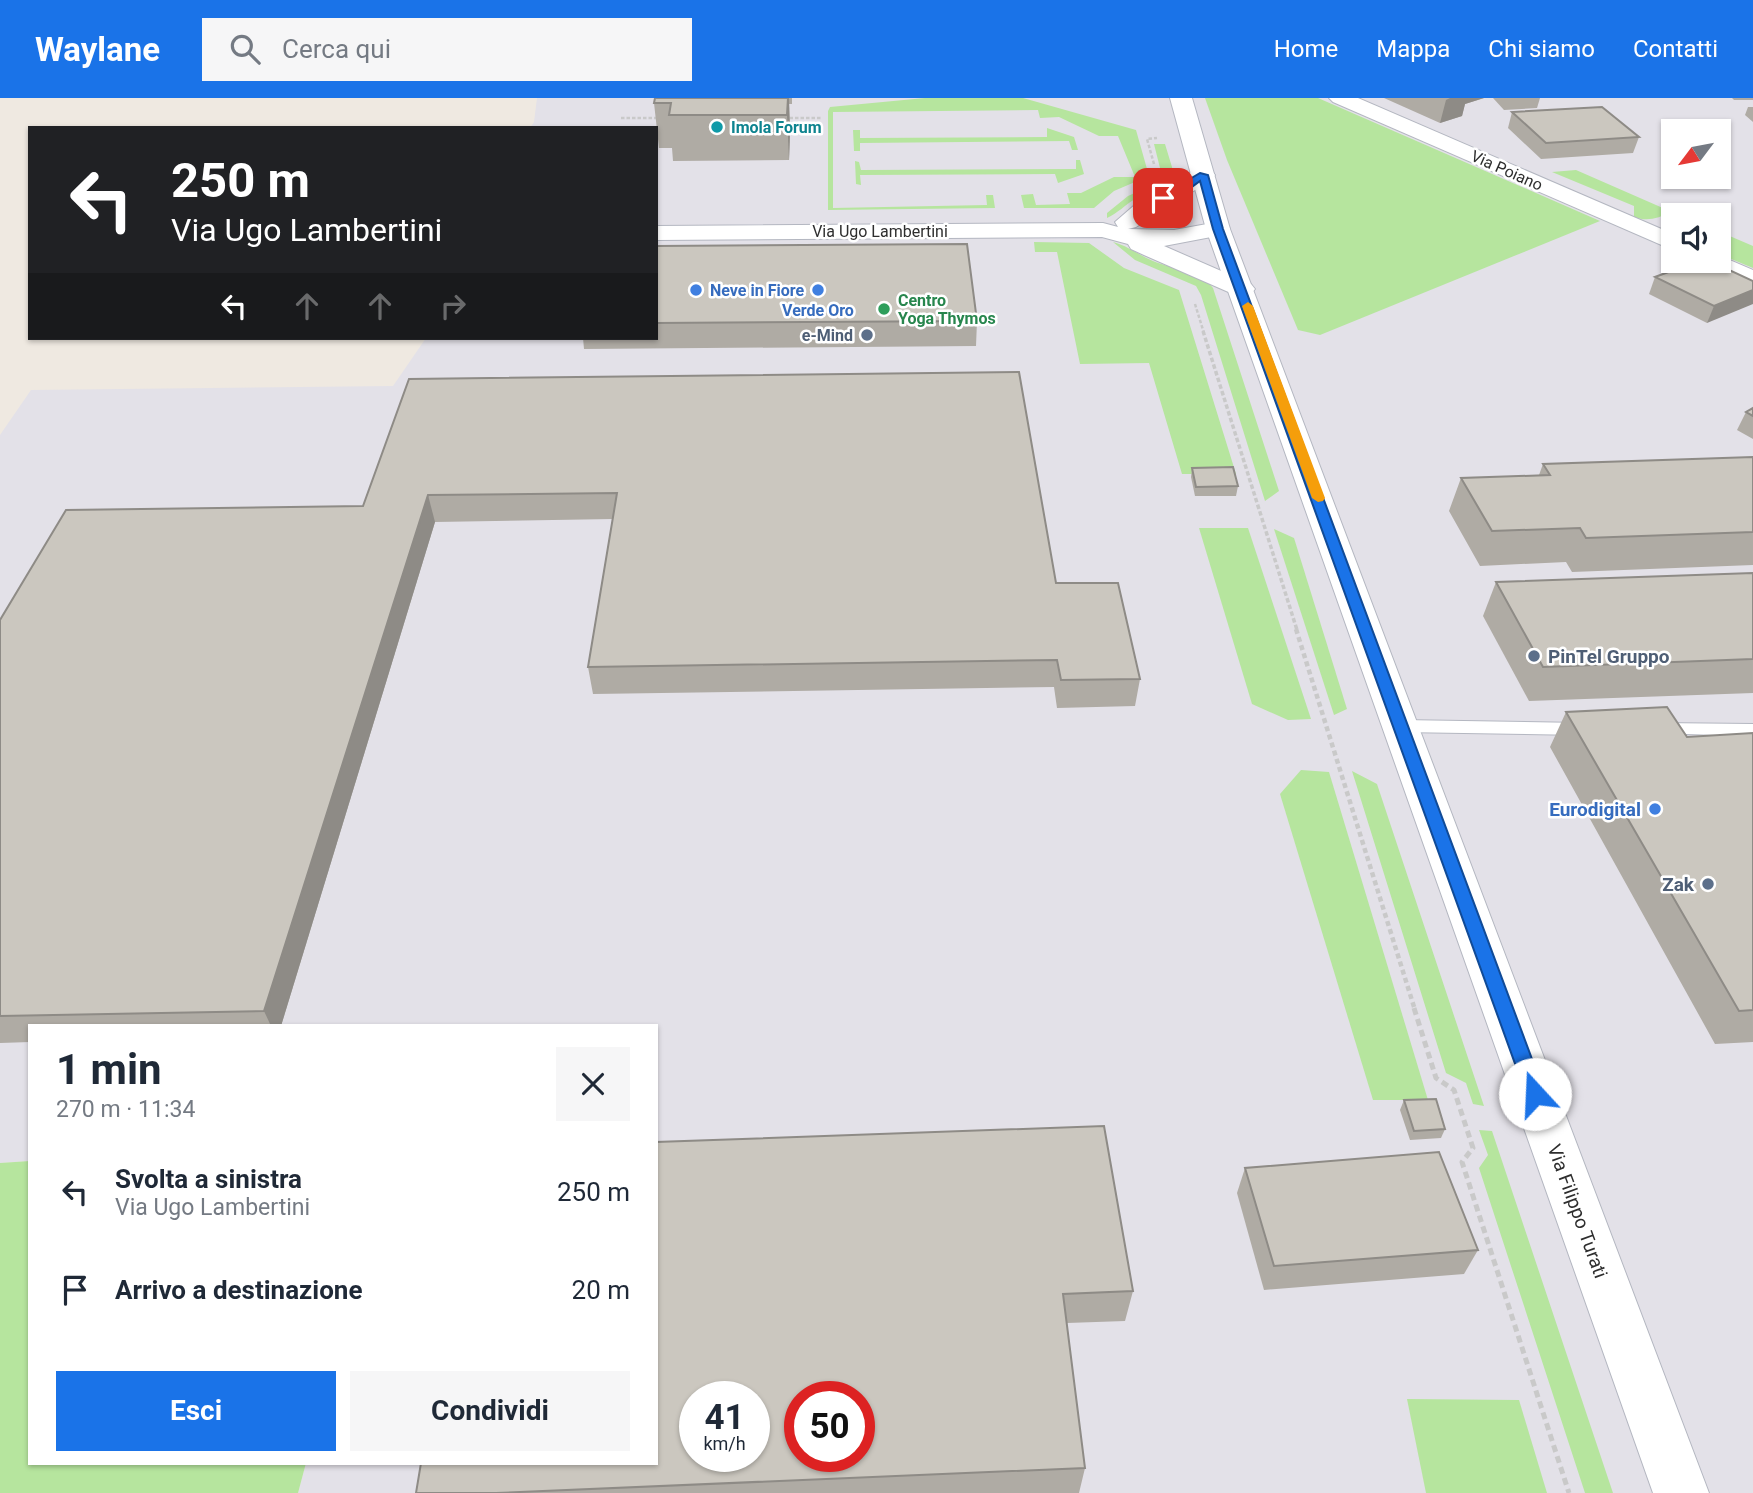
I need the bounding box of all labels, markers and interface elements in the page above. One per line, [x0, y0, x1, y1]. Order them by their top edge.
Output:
search box [202, 18, 692, 81]
text: Waylane [35, 30, 160, 69]
icon: search [226, 30, 264, 68]
text: Cerca qui [282, 34, 391, 64]
text: Home [1274, 35, 1338, 63]
text: Mappa [1376, 35, 1450, 63]
text: Chi siamo [1488, 35, 1595, 63]
text: Contatti [1633, 35, 1718, 63]
place label: Imola Forum [731, 118, 822, 137]
marker: Imola Forum [709, 119, 725, 135]
north arrow [1661, 119, 1731, 189]
map controls [1661, 119, 1731, 273]
street label: Via Poiano [1468, 146, 1546, 195]
text: 250 m [171, 152, 310, 209]
icon: left [56, 154, 147, 245]
pin [1133, 168, 1193, 228]
icon: arrive [1144, 179, 1182, 217]
button: sound [1661, 203, 1731, 273]
text: Via Ugo Lambertini [171, 211, 442, 249]
street label: Via Ugo Lambertini [812, 222, 948, 241]
place label: Neve in Fiore [710, 281, 804, 300]
marker: Neve in Fiore [688, 282, 704, 298]
marker: Verde Oro [810, 282, 826, 298]
icon: left [215, 287, 253, 325]
icon: ahead [288, 287, 326, 325]
icon: ahead [361, 287, 399, 325]
icon: right [434, 287, 472, 325]
place label: Centro Yoga Thymos [898, 291, 996, 328]
place label: Verde Oro [782, 301, 854, 320]
marker: Centro Yoga Thymos [876, 301, 892, 317]
place label: e-Mind [802, 326, 853, 345]
marker: e-Mind [859, 327, 875, 343]
place label: PinTel Gruppo [1548, 645, 1670, 668]
marker: PinTel Gruppo [1526, 648, 1542, 664]
place label: Eurodigital [1549, 798, 1641, 821]
marker: Eurodigital [1647, 801, 1663, 817]
place label: Zak [1662, 873, 1695, 896]
marker: Zak [1700, 876, 1716, 892]
text: 1 min [56, 1045, 162, 1094]
button: close [556, 1047, 630, 1121]
position arrow [1498, 1057, 1572, 1131]
text: 270 m · 11:34 [56, 1096, 195, 1123]
street label: Via Filippo Turati [1543, 1141, 1612, 1281]
text: Svolta a sinistra [115, 1164, 302, 1194]
icon: left [56, 1173, 94, 1211]
text: 250 m [557, 1177, 630, 1207]
text: Via Ugo Lambertini [115, 1194, 310, 1221]
icon: arrive [56, 1271, 94, 1309]
text: Arrivo a destinazione [115, 1275, 362, 1305]
text: 20 m [572, 1275, 630, 1305]
button: Esci [56, 1371, 336, 1451]
button: Condividi [350, 1371, 630, 1451]
speed limit sign: 50 [784, 1381, 875, 1472]
text: 41 [704, 1397, 745, 1438]
text: km/h [703, 1433, 746, 1454]

